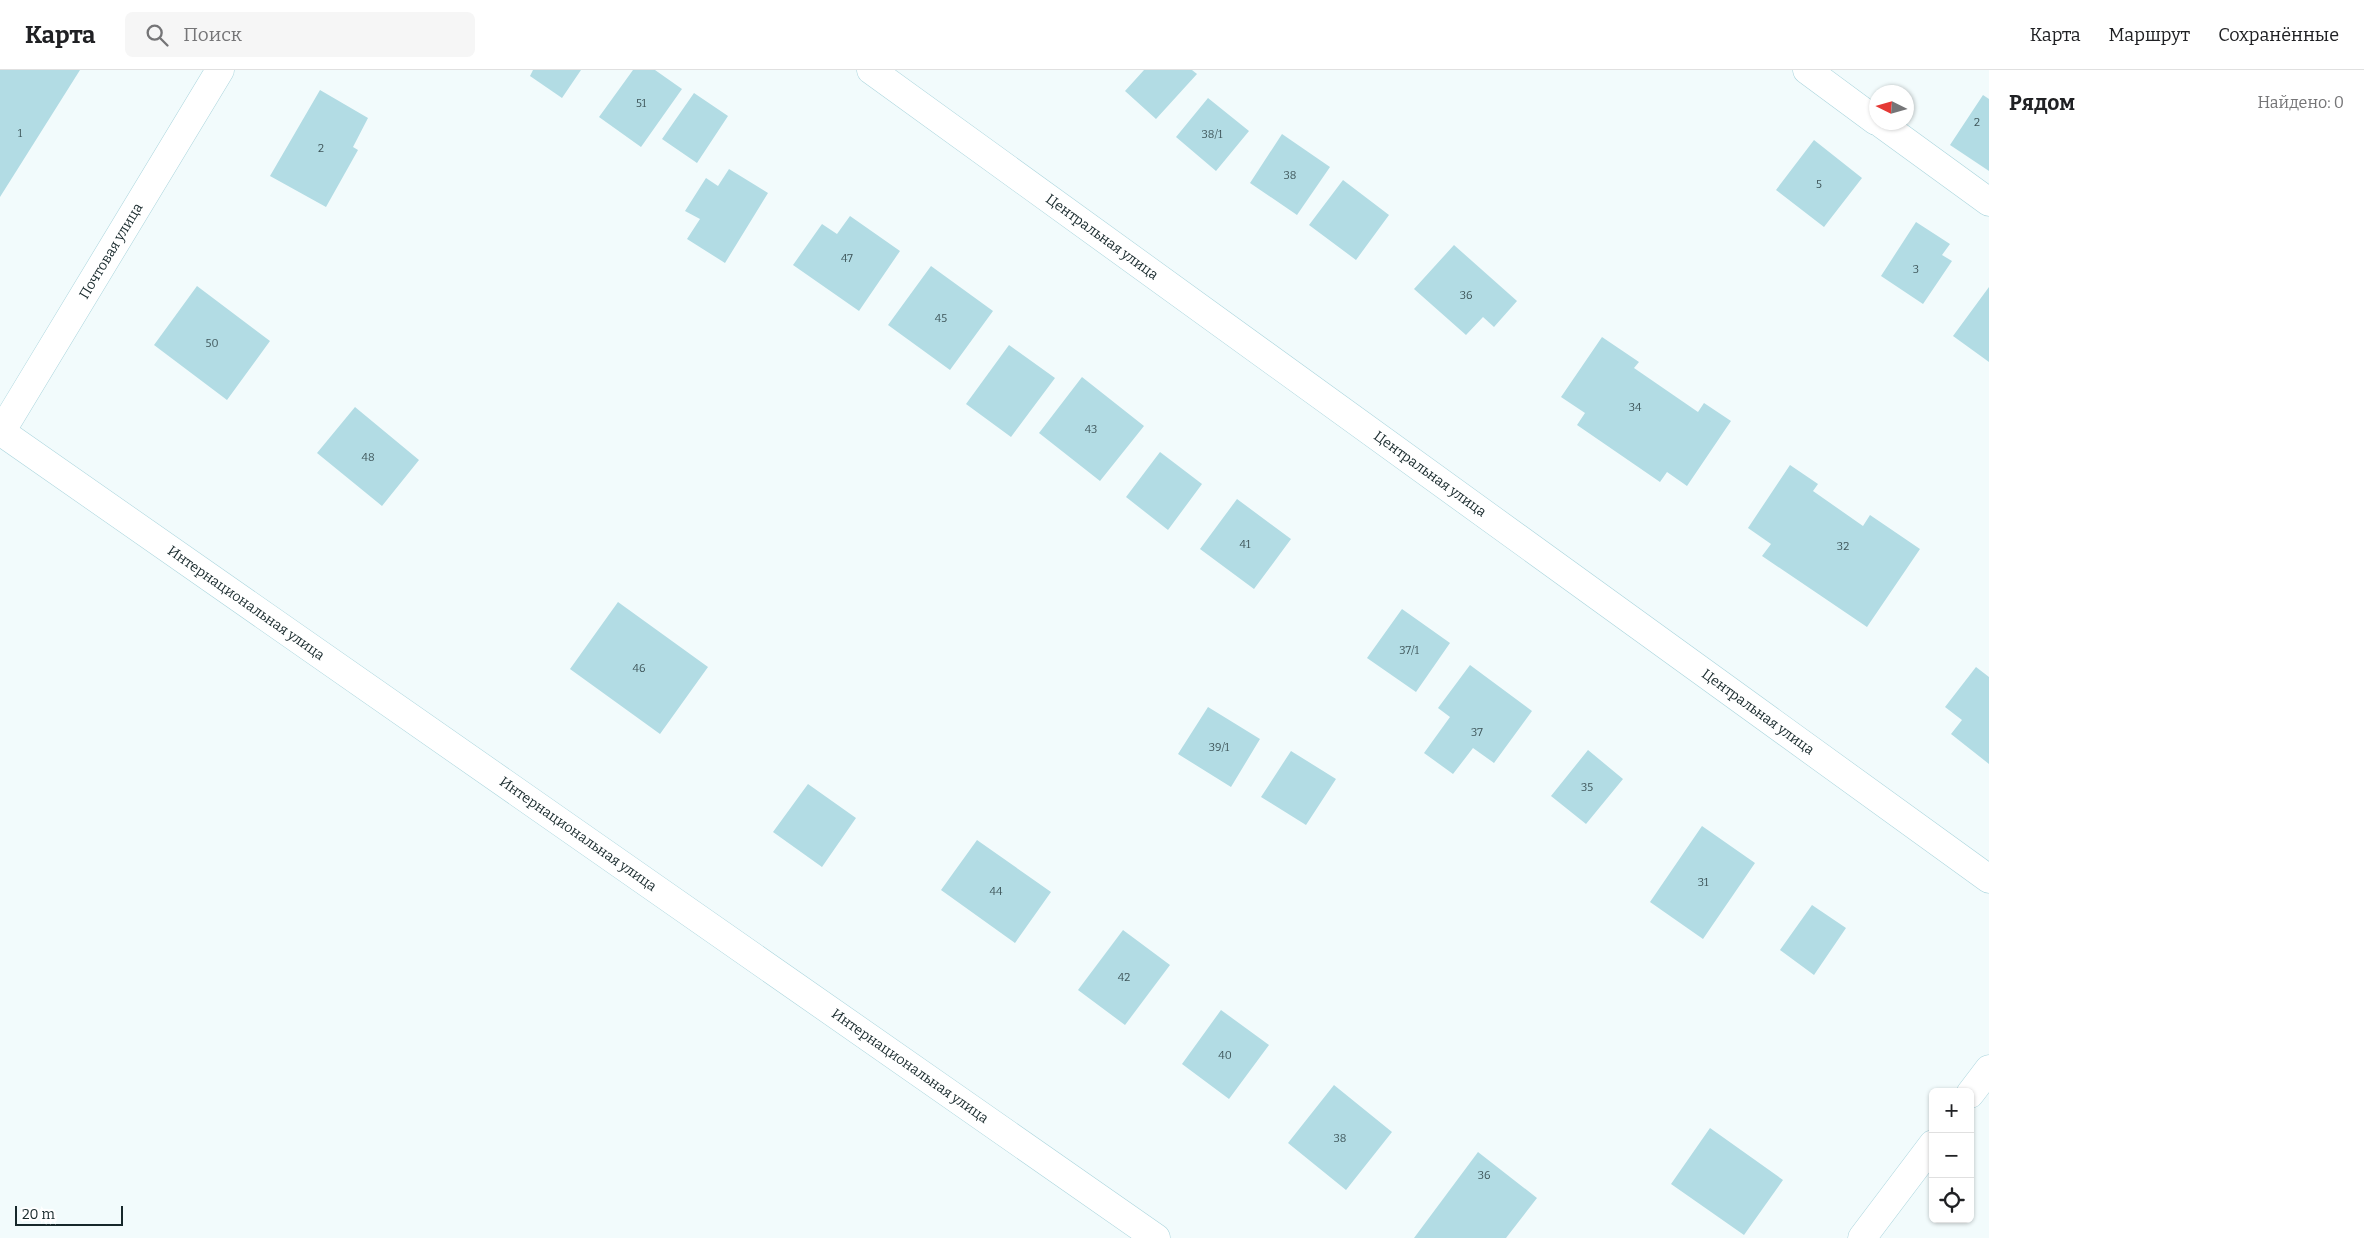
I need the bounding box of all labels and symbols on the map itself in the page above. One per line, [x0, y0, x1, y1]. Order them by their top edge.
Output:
north arrow [1869, 85, 1914, 130]
house number: 51 [636, 97, 647, 110]
house number: 2 [1974, 116, 1980, 129]
house number: 1 [18, 127, 23, 140]
house number: 38/1 [1202, 128, 1223, 141]
house number: 2 [318, 142, 324, 155]
house number: 38 [1284, 169, 1296, 182]
house number: 5 [1816, 178, 1822, 191]
street label: Центральная улица [1042, 191, 1162, 284]
street label: Почтовая улица [76, 200, 146, 302]
house number: 47 [841, 252, 853, 265]
house number: 3 [1913, 263, 1919, 276]
house number: 36 [1460, 289, 1472, 302]
house number: 45 [935, 312, 947, 325]
house number: 50 [206, 337, 218, 350]
house number: 34 [1629, 401, 1642, 414]
house number: 43 [1085, 423, 1097, 436]
street label: Центральная улица [1370, 428, 1490, 521]
house number: 48 [361, 451, 375, 464]
house number: 41 [1240, 538, 1251, 551]
house number: 32 [1837, 540, 1849, 553]
street label: Интернациональная улица [164, 542, 328, 664]
house number: 37/1 [1399, 644, 1419, 657]
house number: 46 [633, 662, 645, 675]
street label: Центральная улица [1698, 666, 1818, 759]
house number: 37 [1471, 726, 1483, 739]
house number: 39/1 [1209, 741, 1230, 754]
street label: Интернациональная улица [496, 773, 660, 895]
house number: 35 [1581, 781, 1593, 794]
house number: 31 [1698, 876, 1709, 889]
house number: 44 [990, 885, 1003, 898]
house number: 42 [1118, 971, 1130, 984]
street label: Интернациональная улица [828, 1005, 992, 1127]
house number: 40 [1218, 1049, 1232, 1062]
house number: 38 [1334, 1132, 1346, 1145]
house number: 36 [1478, 1169, 1490, 1182]
scale bar [15, 1203, 122, 1226]

